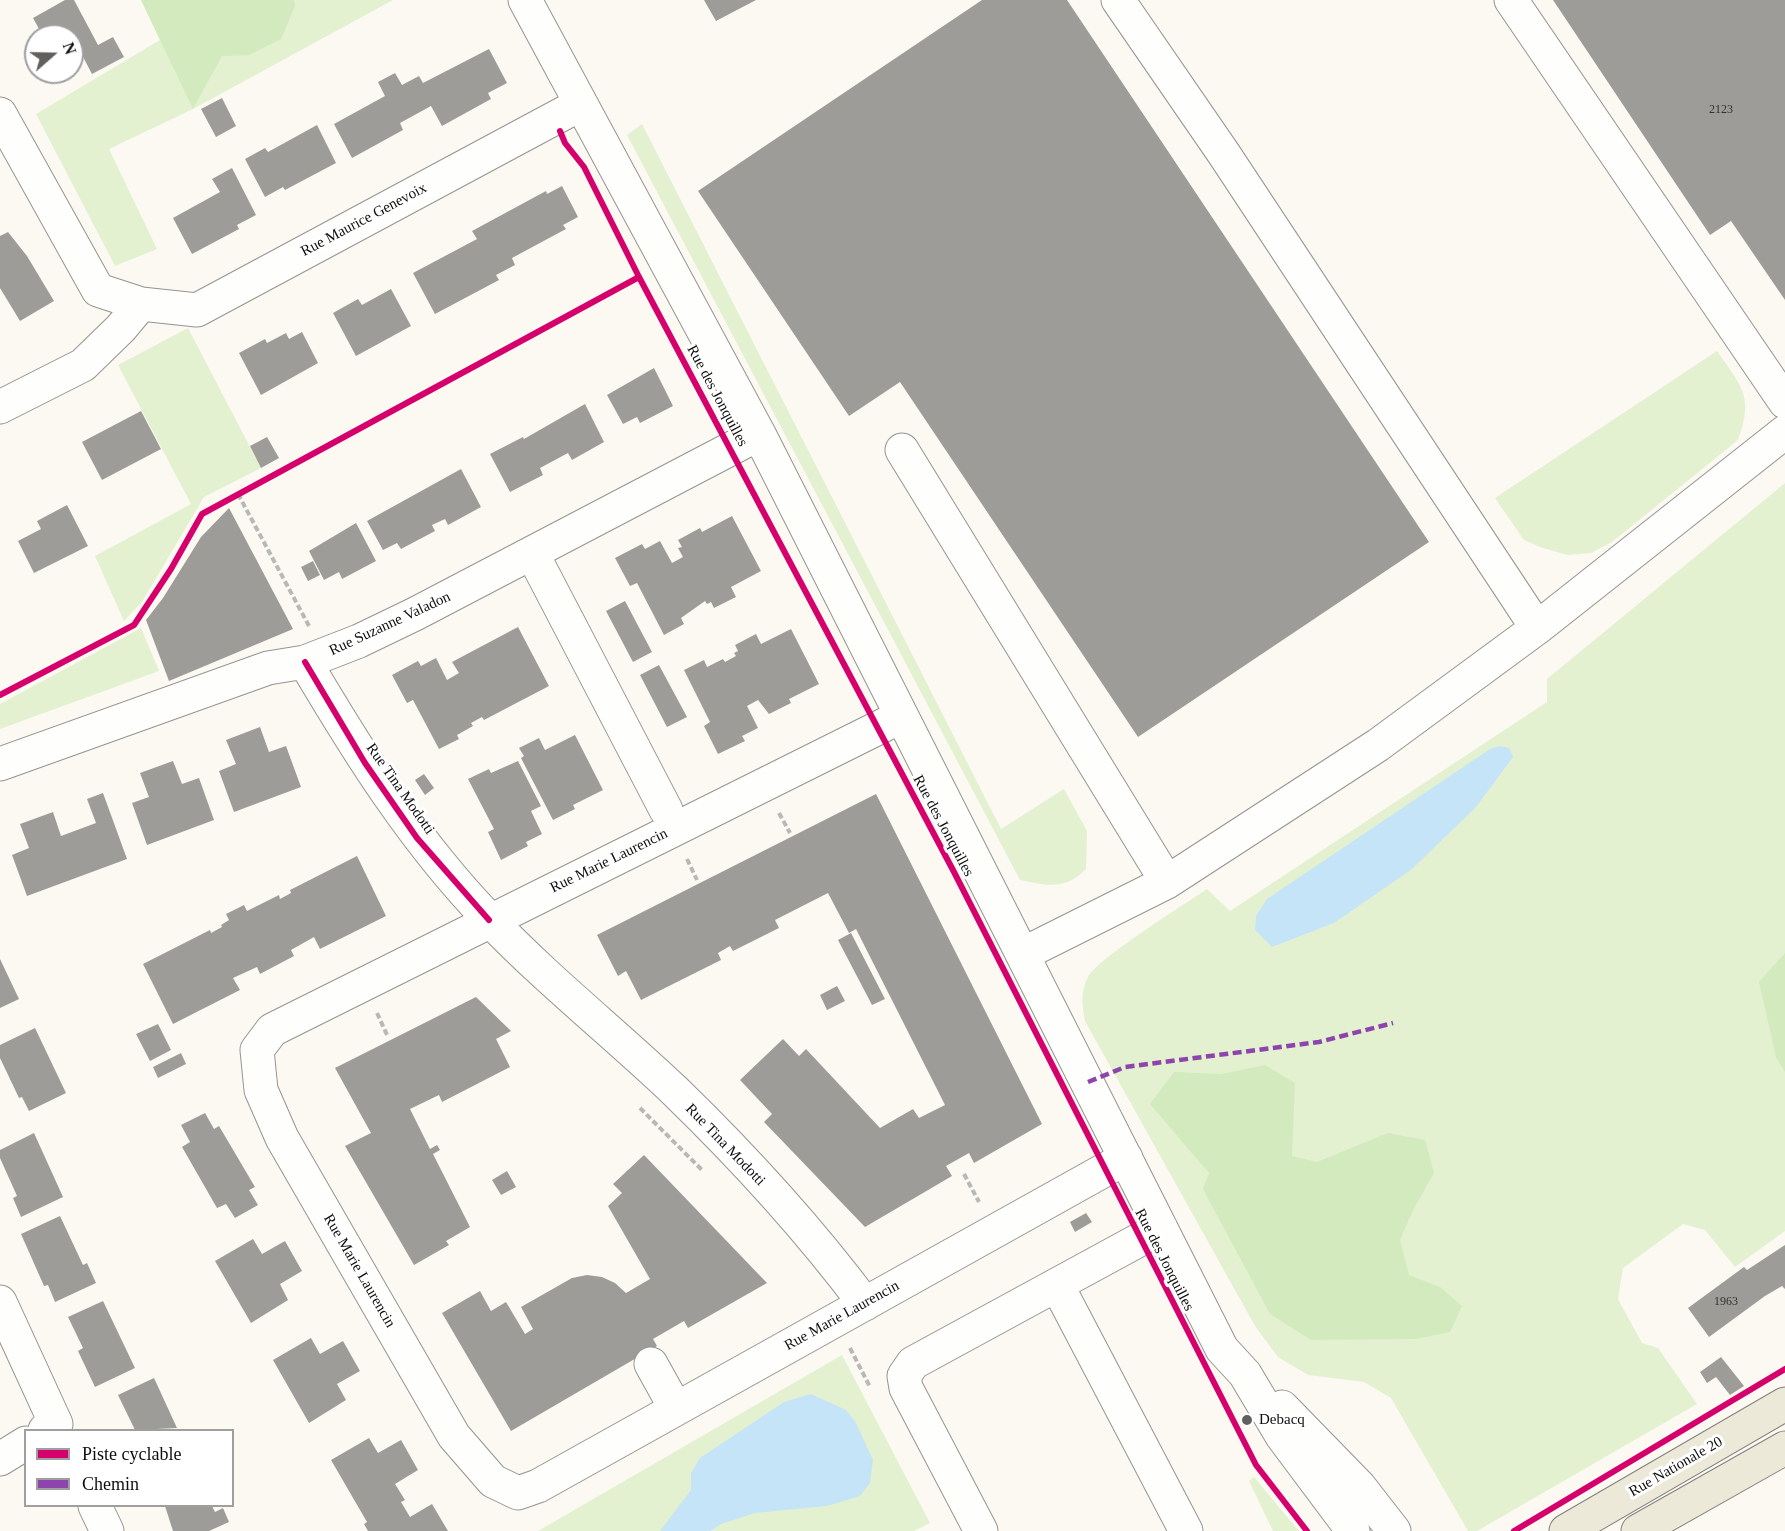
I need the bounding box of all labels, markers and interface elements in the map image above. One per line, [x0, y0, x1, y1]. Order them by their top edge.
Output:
north arrow [24, 24, 84, 84]
text: N [60, 40, 79, 57]
house number: 2123 [1709, 103, 1733, 117]
street label: Rue Maurice Genevoix [298, 179, 430, 261]
street label: Rue des Jonquilles [683, 342, 751, 450]
street label: Rue Suzanne Valadon [327, 588, 453, 660]
street label: Rue Tina Modotti [362, 740, 438, 838]
street label: Rue des Jonquilles [909, 772, 977, 880]
street label: Rue Marie Laurencin [547, 825, 671, 897]
street label: Rue Tina Modotti [681, 1100, 769, 1190]
street label: Rue des Jonquilles [1130, 1206, 1198, 1314]
street label: Rue Marie Laurencin [319, 1211, 399, 1331]
street label: Rue Marie Laurencin [782, 1277, 902, 1355]
house number: 1963 [1714, 1295, 1738, 1309]
place label: Debacq [1259, 1411, 1305, 1429]
marker: Debacq [1240, 1413, 1254, 1427]
legend [24, 1429, 234, 1507]
street label: Rue Nationale 20 [1626, 1433, 1726, 1501]
text: Piste cyclable [82, 1444, 181, 1464]
text: Chemin [82, 1474, 139, 1494]

